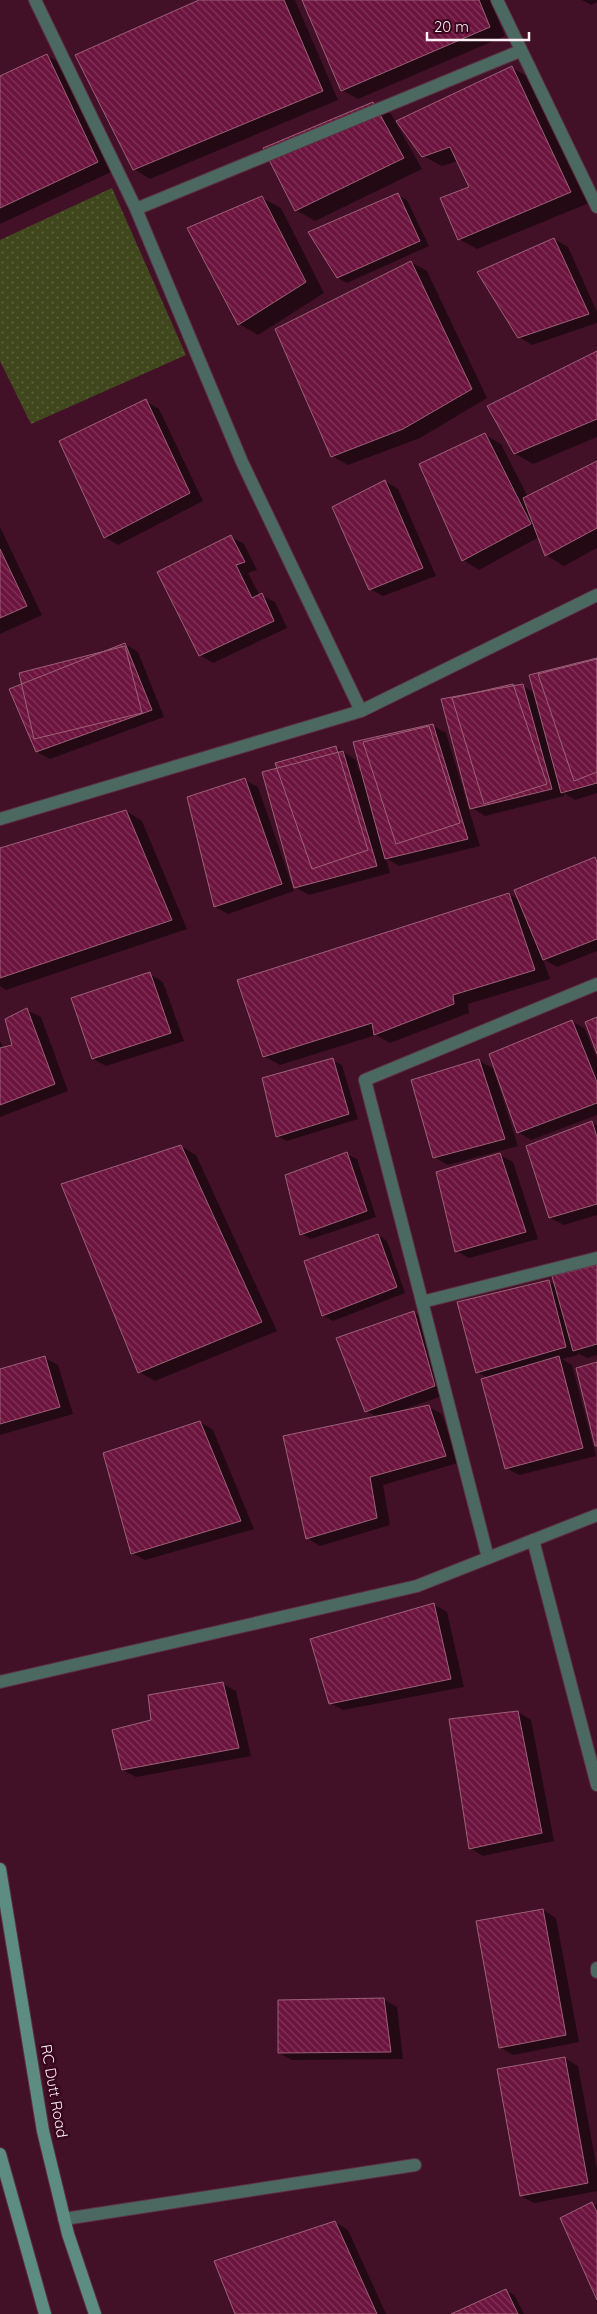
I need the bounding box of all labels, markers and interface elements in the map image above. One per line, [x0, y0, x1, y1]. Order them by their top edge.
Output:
scale bar [427, 10, 530, 42]
text: 20 m [434, 17, 469, 36]
street label: RC Dutt Road [37, 2043, 72, 2139]

